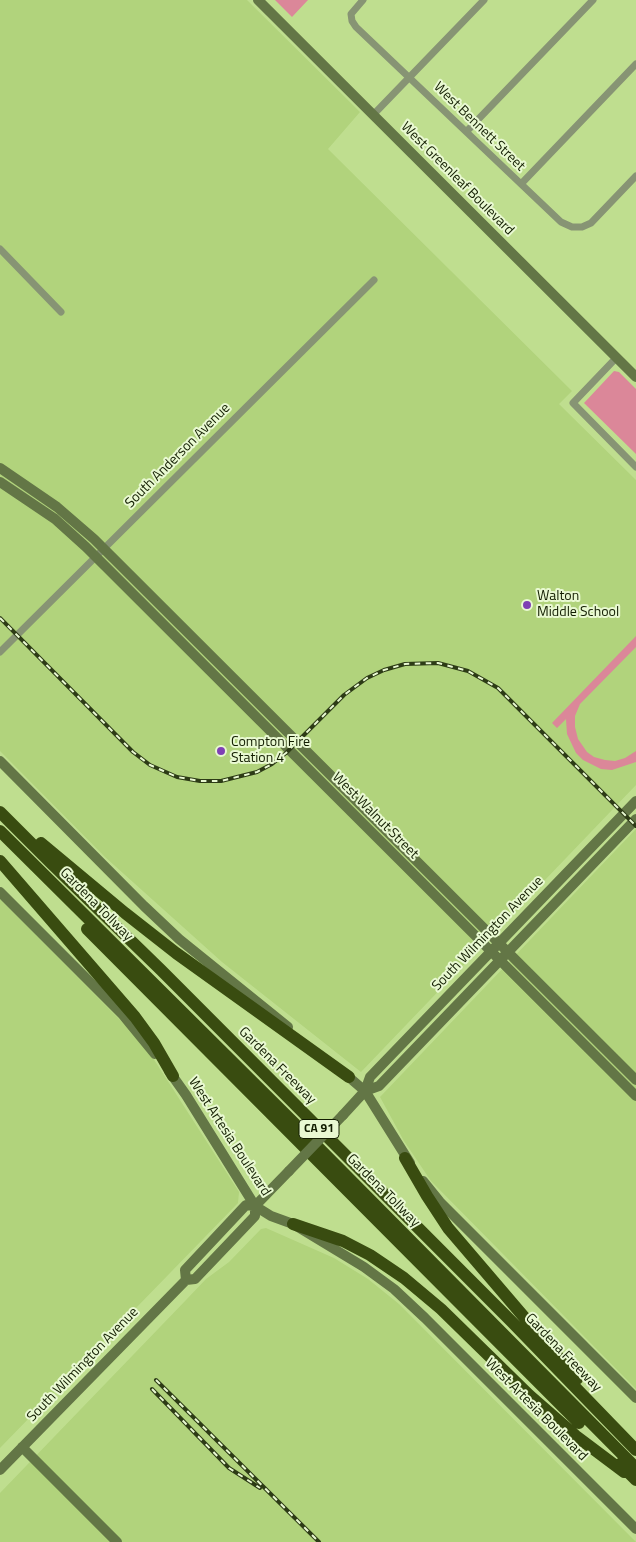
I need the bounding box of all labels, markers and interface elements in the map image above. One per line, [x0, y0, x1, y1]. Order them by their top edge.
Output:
street label: West Bennett Street [430, 79, 528, 175]
street label: West Greenleaf Boulevard [397, 119, 517, 239]
street label: South Anderson Avenue [122, 400, 234, 512]
place label: Walton Middle School [537, 589, 619, 622]
marker: Walton Middle School [521, 599, 533, 611]
place label: Compton Fire Station 4 [231, 735, 310, 768]
marker: Compton Fire Station 4 [215, 745, 227, 757]
street label: West Walnut Street [328, 769, 422, 863]
street label: Gardena Tollway [56, 865, 136, 945]
street label: South Wilmington Avenue [429, 873, 547, 995]
street label: Gardena Freeway [235, 1024, 319, 1108]
street label: West Artesia Boulevard [184, 1075, 274, 1199]
road number: CA 91 [299, 1120, 339, 1138]
street label: Gardena Tollway [343, 1151, 423, 1231]
street label: South Wilmington Avenue [24, 1304, 142, 1426]
street label: Gardena Freeway [521, 1310, 605, 1396]
street label: West Artesia Boulevard [481, 1355, 591, 1465]

